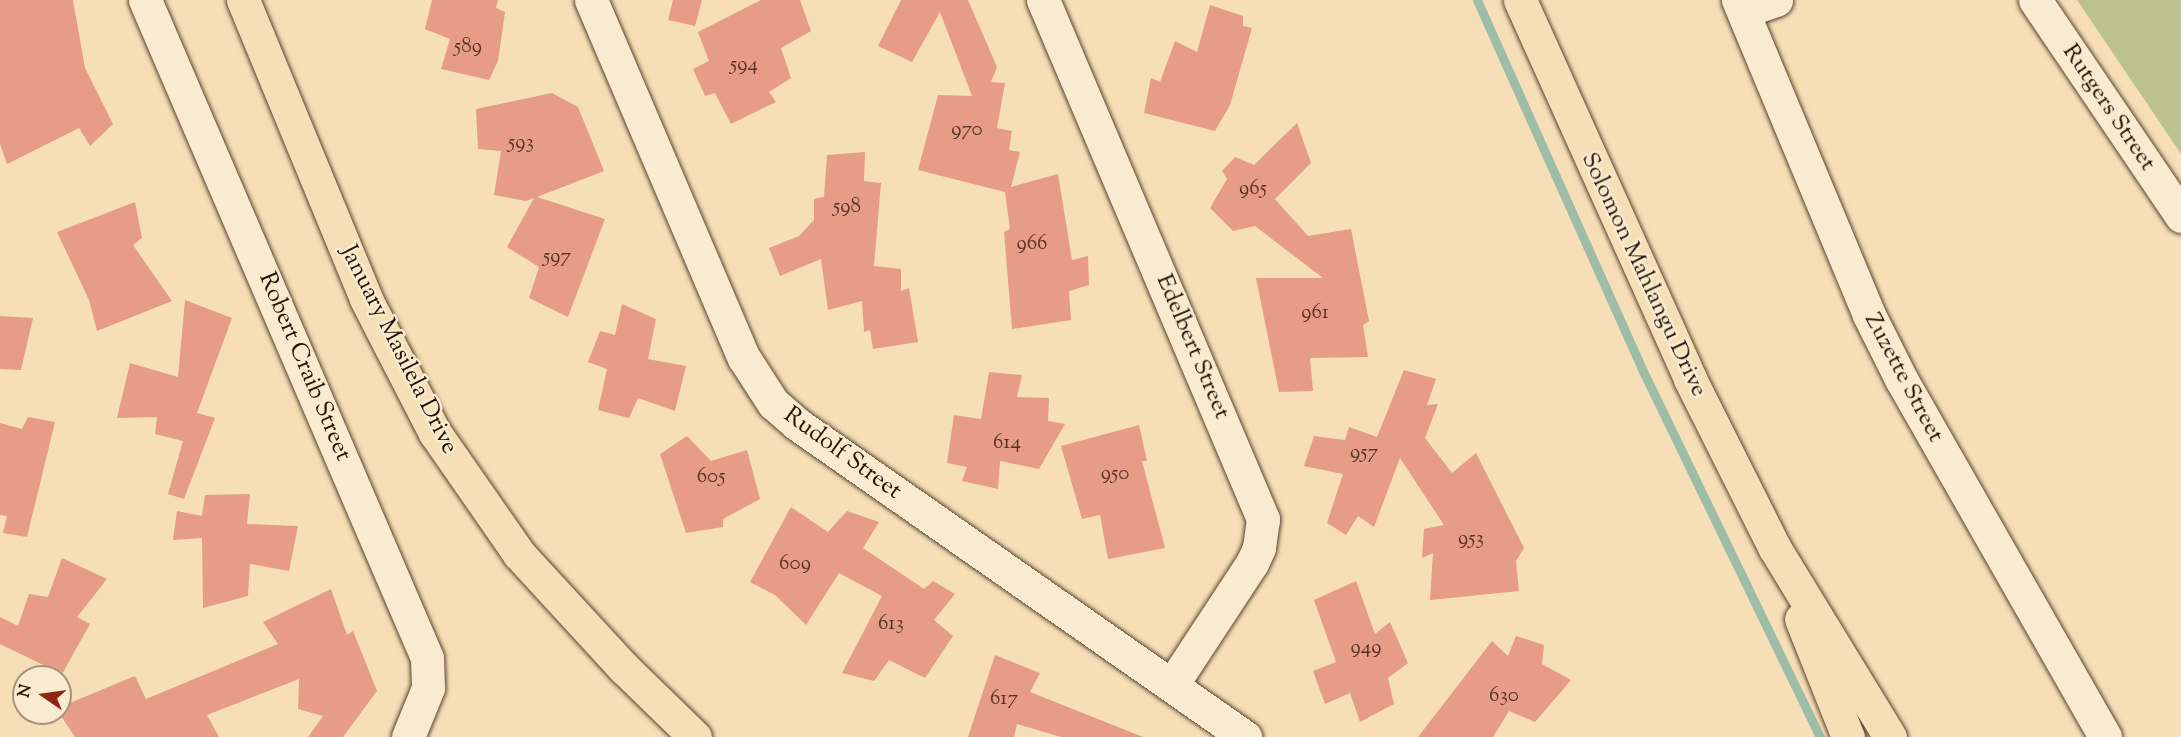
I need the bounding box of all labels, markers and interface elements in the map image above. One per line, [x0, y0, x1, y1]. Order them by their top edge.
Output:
house number: 589 [454, 34, 482, 60]
street label: Rutgers Street [2055, 39, 2161, 177]
house number: 594 [730, 52, 758, 78]
house number: 970 [951, 117, 983, 143]
house number: 593 [508, 130, 534, 156]
street label: Solomon Mahlangu Drive [1574, 148, 1712, 402]
house number: 965 [1239, 176, 1267, 202]
house number: 598 [833, 194, 861, 220]
house number: 966 [1016, 231, 1048, 257]
street label: January Masilela Drive [333, 241, 463, 459]
house number: 597 [543, 244, 571, 270]
street label: Robert Craib Street [251, 268, 357, 466]
street label: Edelbert Street [1149, 270, 1235, 424]
house number: 961 [1301, 300, 1329, 326]
street label: Zuzette Street [1857, 308, 1949, 448]
street label: Rudolf Street [777, 402, 907, 506]
house number: 614 [993, 430, 1021, 456]
house number: 957 [1350, 440, 1378, 466]
house number: 950 [1101, 461, 1129, 487]
house number: 605 [697, 464, 725, 490]
house number: 953 [1458, 526, 1484, 552]
house number: 609 [779, 551, 811, 577]
house number: 613 [878, 611, 904, 637]
house number: 949 [1351, 635, 1381, 661]
north arrow [12, 665, 72, 725]
text: N [13, 682, 39, 700]
house number: 630 [1489, 683, 1519, 709]
house number: 617 [990, 686, 1018, 712]

